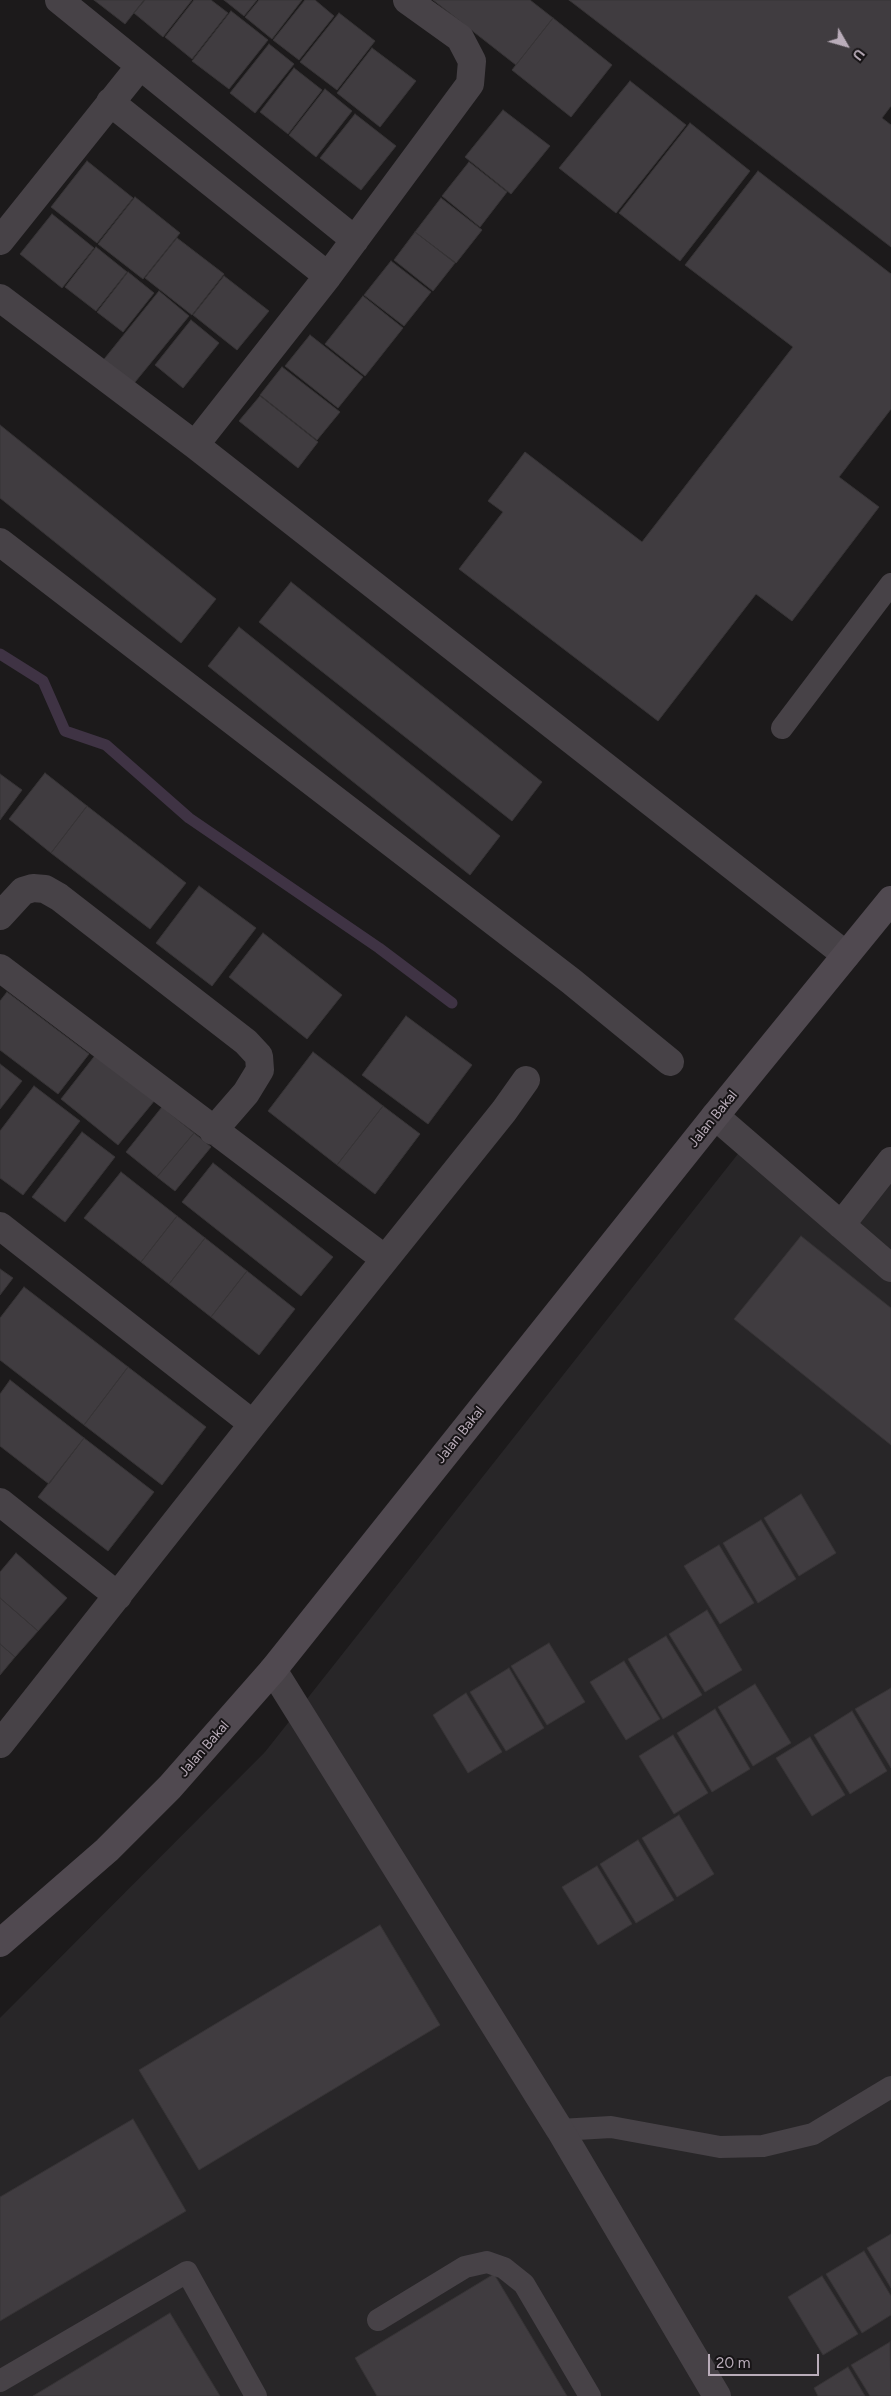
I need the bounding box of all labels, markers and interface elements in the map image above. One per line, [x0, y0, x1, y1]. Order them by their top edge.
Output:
north arrow [821, 20, 871, 70]
text: U [848, 45, 868, 64]
street label: Jalan Bakal [685, 1087, 741, 1151]
street label: Jalan Bakal [432, 1403, 488, 1467]
street label: Jalan Bakal [175, 1718, 233, 1780]
scale bar [711, 2344, 822, 2376]
text: 20 m [716, 2354, 750, 2372]

